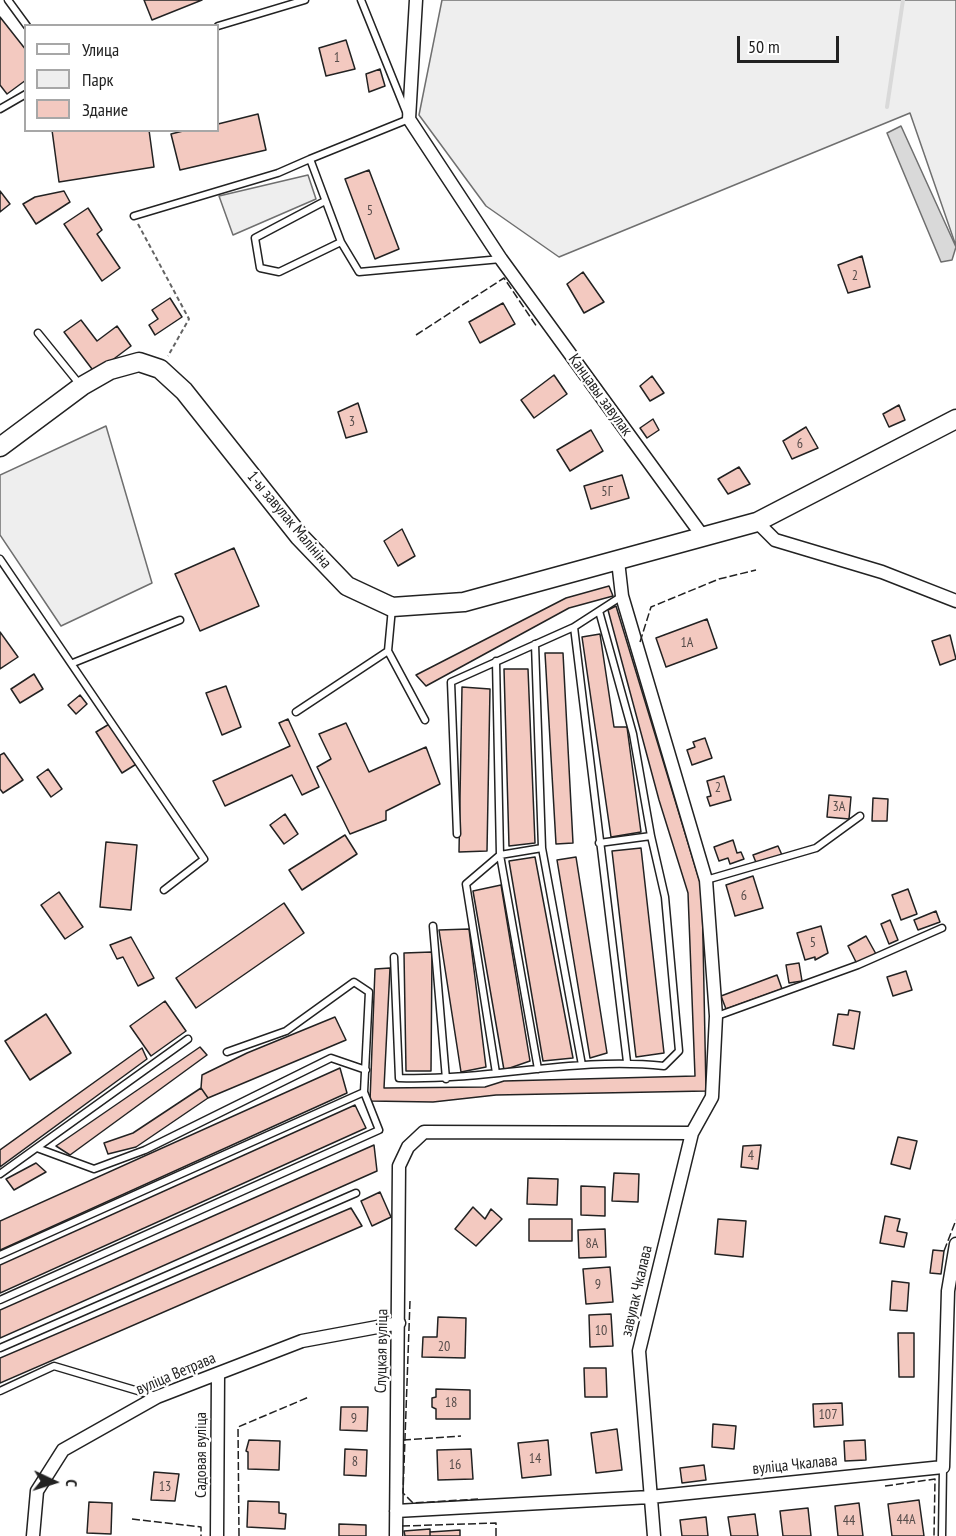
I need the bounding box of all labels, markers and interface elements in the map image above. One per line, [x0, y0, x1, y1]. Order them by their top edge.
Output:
legend [24, 24, 219, 132]
scale bar [740, 24, 842, 62]
text: 50 m [748, 35, 780, 58]
text: Улица [82, 38, 119, 61]
house number: 1 [334, 50, 340, 66]
text: Парк [82, 68, 113, 91]
text: Здание [82, 98, 128, 121]
house number: 5 [367, 203, 373, 219]
house number: 2 [852, 268, 858, 284]
street label: Канцавы завулак [564, 350, 636, 440]
house number: 3 [349, 414, 355, 430]
house number: 6 [797, 436, 803, 452]
street label: 1-ы завулак Малініна [243, 467, 335, 573]
house number: 5Г [601, 484, 613, 500]
house number: 1А [681, 635, 693, 651]
house number: 2 [715, 780, 721, 796]
house number: 3А [833, 799, 845, 815]
house number: 6 [741, 888, 747, 904]
house number: 5 [810, 935, 816, 951]
house number: 4 [748, 1148, 754, 1164]
house number: 8А [586, 1236, 598, 1252]
street label: завулак Чкалава [617, 1244, 657, 1338]
house number: 9 [595, 1277, 601, 1293]
street label: Слуцкая вуліца [372, 1309, 392, 1393]
house number: 10 [595, 1323, 607, 1339]
house number: 20 [438, 1339, 450, 1355]
street label: вуліца Ветрава [133, 1349, 219, 1399]
house number: 18 [445, 1395, 457, 1411]
house number: 107 [819, 1407, 837, 1423]
house number: 9 [351, 1411, 357, 1427]
street label: Садовая вуліца [191, 1412, 211, 1498]
house number: 14 [529, 1451, 541, 1467]
street label: вуліца Чкалава [752, 1451, 838, 1479]
north arrow [24, 1452, 84, 1512]
house number: 8 [352, 1454, 358, 1470]
house number: 16 [449, 1457, 461, 1473]
text: С [62, 1479, 82, 1488]
house number: 13 [159, 1479, 171, 1495]
house number: 44А [896, 1512, 916, 1528]
house number: 44 [843, 1513, 855, 1529]

